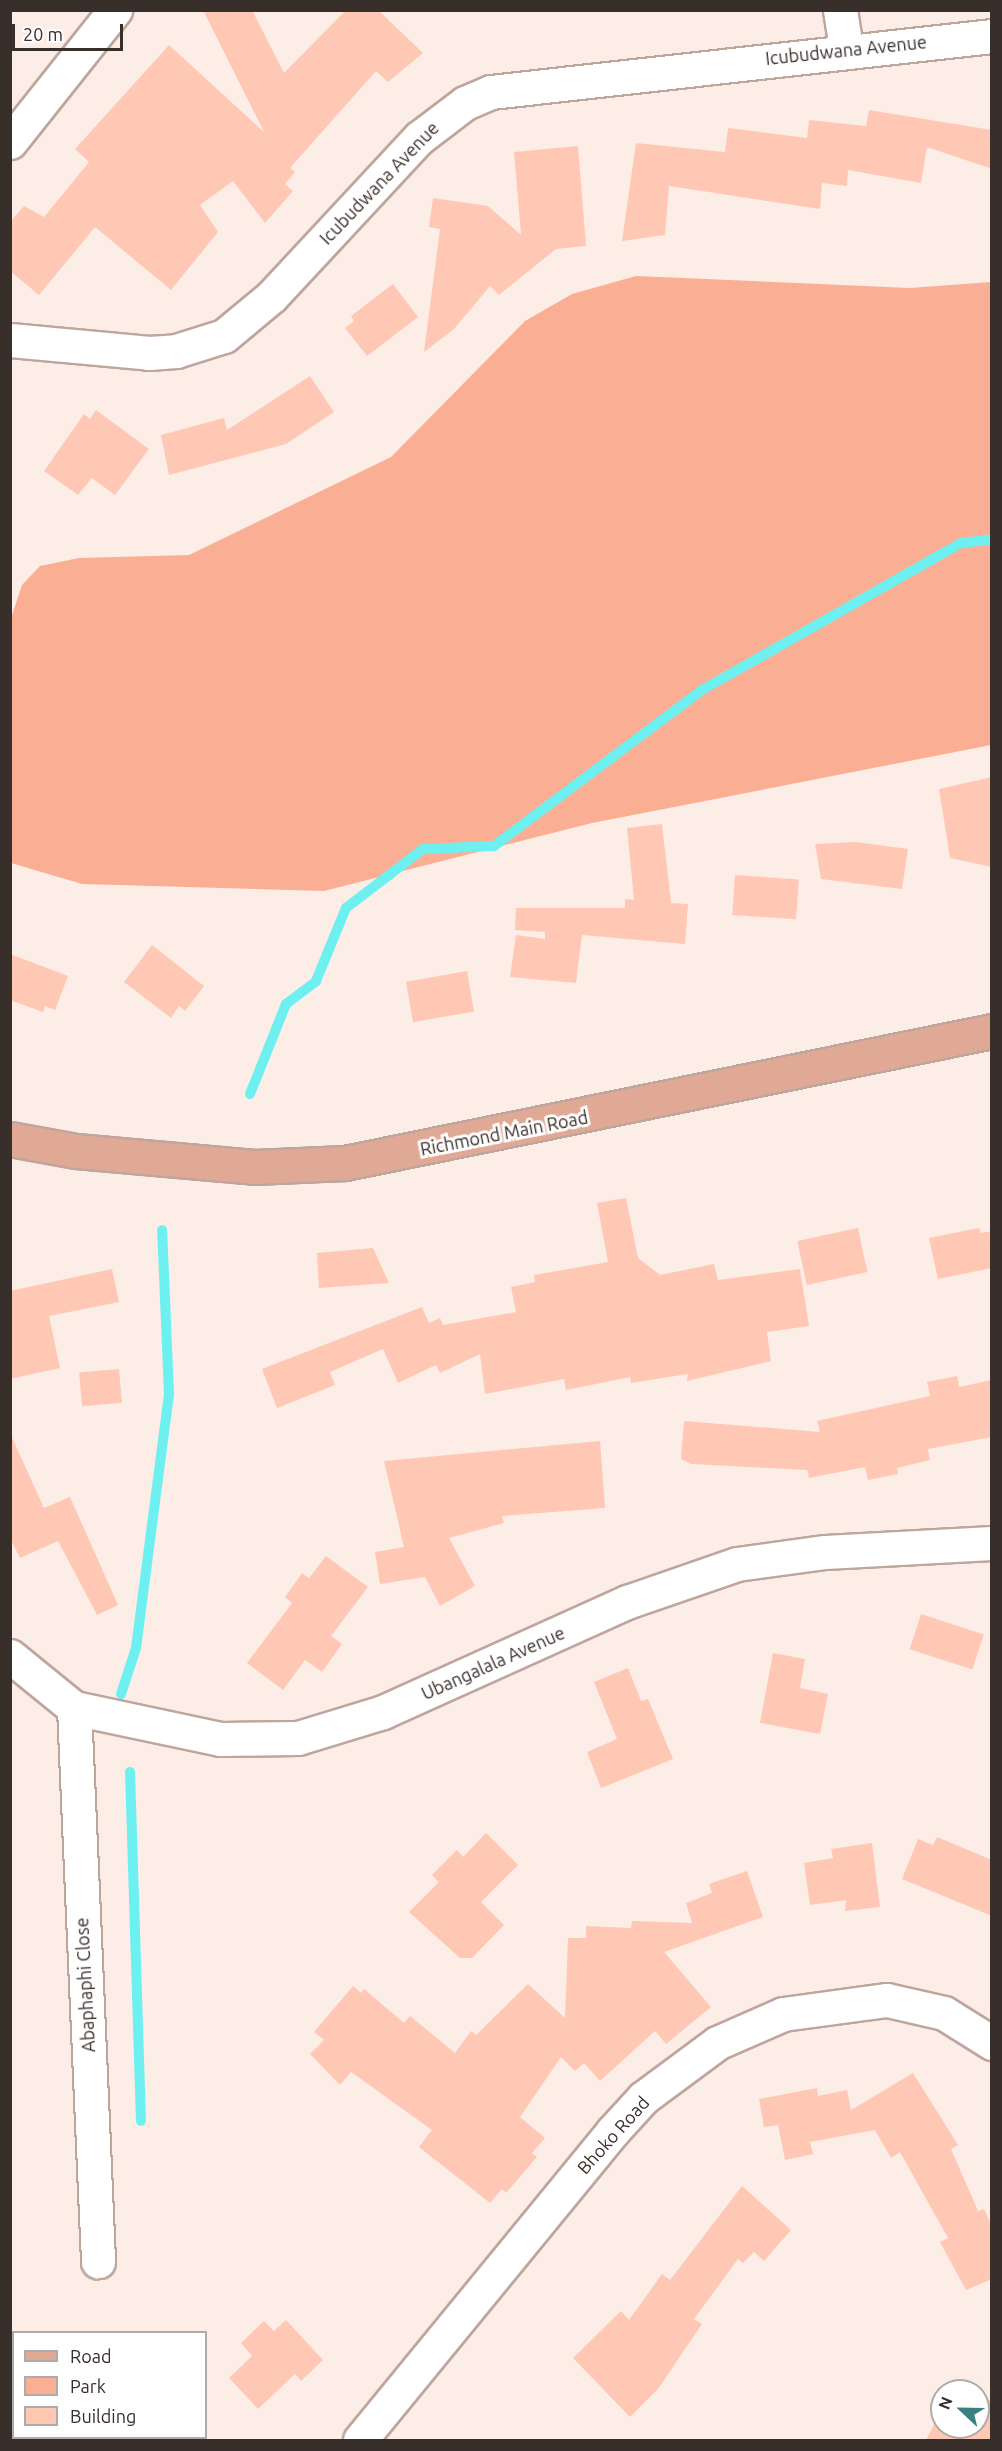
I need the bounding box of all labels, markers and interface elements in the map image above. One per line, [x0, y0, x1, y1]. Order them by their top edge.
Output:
scale bar [15, 12, 126, 50]
text: 20 m [23, 24, 63, 44]
street label: Icubudwana Avenue [764, 31, 928, 69]
street label: Icubudwana Avenue [315, 117, 443, 249]
street label: Richmond Main Road [418, 1106, 590, 1160]
street label: Ubangalala Avenue [418, 1622, 568, 1704]
street label: Abaphaphi Close [71, 1917, 99, 2053]
street label: Bhoko Road [572, 2092, 654, 2178]
legend [12, 2331, 207, 2439]
text: Road [70, 2346, 112, 2366]
text: Park [70, 2376, 106, 2396]
north arrow [930, 2379, 990, 2439]
text: N [935, 2394, 956, 2412]
text: Building [70, 2406, 136, 2426]

